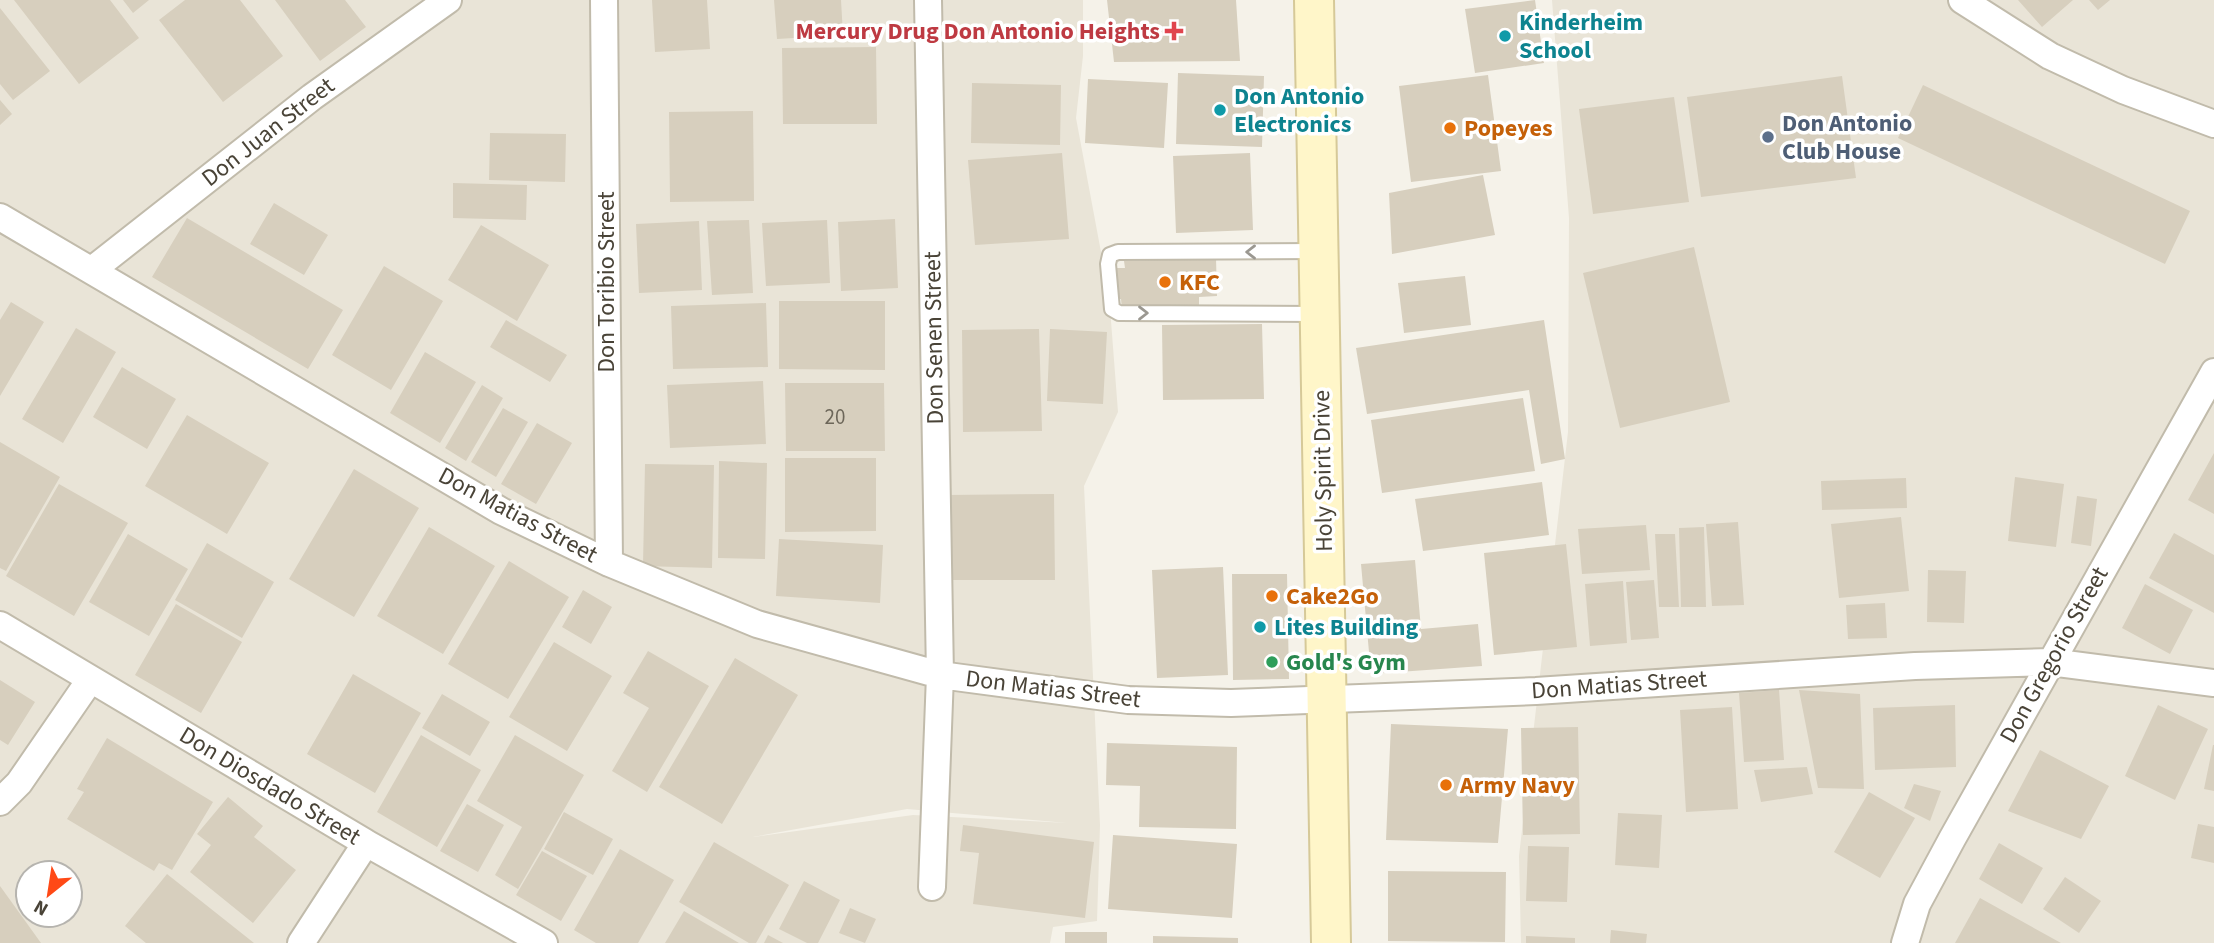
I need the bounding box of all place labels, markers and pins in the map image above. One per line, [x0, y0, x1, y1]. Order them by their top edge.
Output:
place label: Kinderheim School [1519, 5, 1643, 68]
place label: Mercury Drug Don Antonio Heights [796, 14, 1160, 49]
marker: Mercury Drug Don Antonio Heights [1166, 23, 1182, 39]
marker: Kinderheim School [1497, 28, 1513, 44]
place label: Don Antonio Electronics [1234, 79, 1364, 142]
marker: Don Antonio Electronics [1212, 102, 1228, 118]
place label: Don Antonio Club House [1782, 106, 1912, 169]
place label: Popeyes [1464, 111, 1553, 146]
marker: Popeyes [1442, 120, 1458, 136]
marker: Don Antonio Club House [1760, 129, 1776, 145]
place label: KFC [1179, 265, 1220, 300]
marker: KFC [1157, 274, 1173, 290]
place label: Cake2Go [1286, 579, 1379, 614]
marker: Cake2Go [1264, 588, 1280, 604]
place label: Lites Building [1274, 610, 1418, 645]
marker: Lites Building [1252, 619, 1268, 635]
place label: Gold's Gym [1286, 645, 1406, 680]
marker: Gold's Gym [1264, 654, 1280, 670]
place label: Army Navy [1459, 768, 1575, 803]
marker: Army Navy [1438, 777, 1454, 793]

